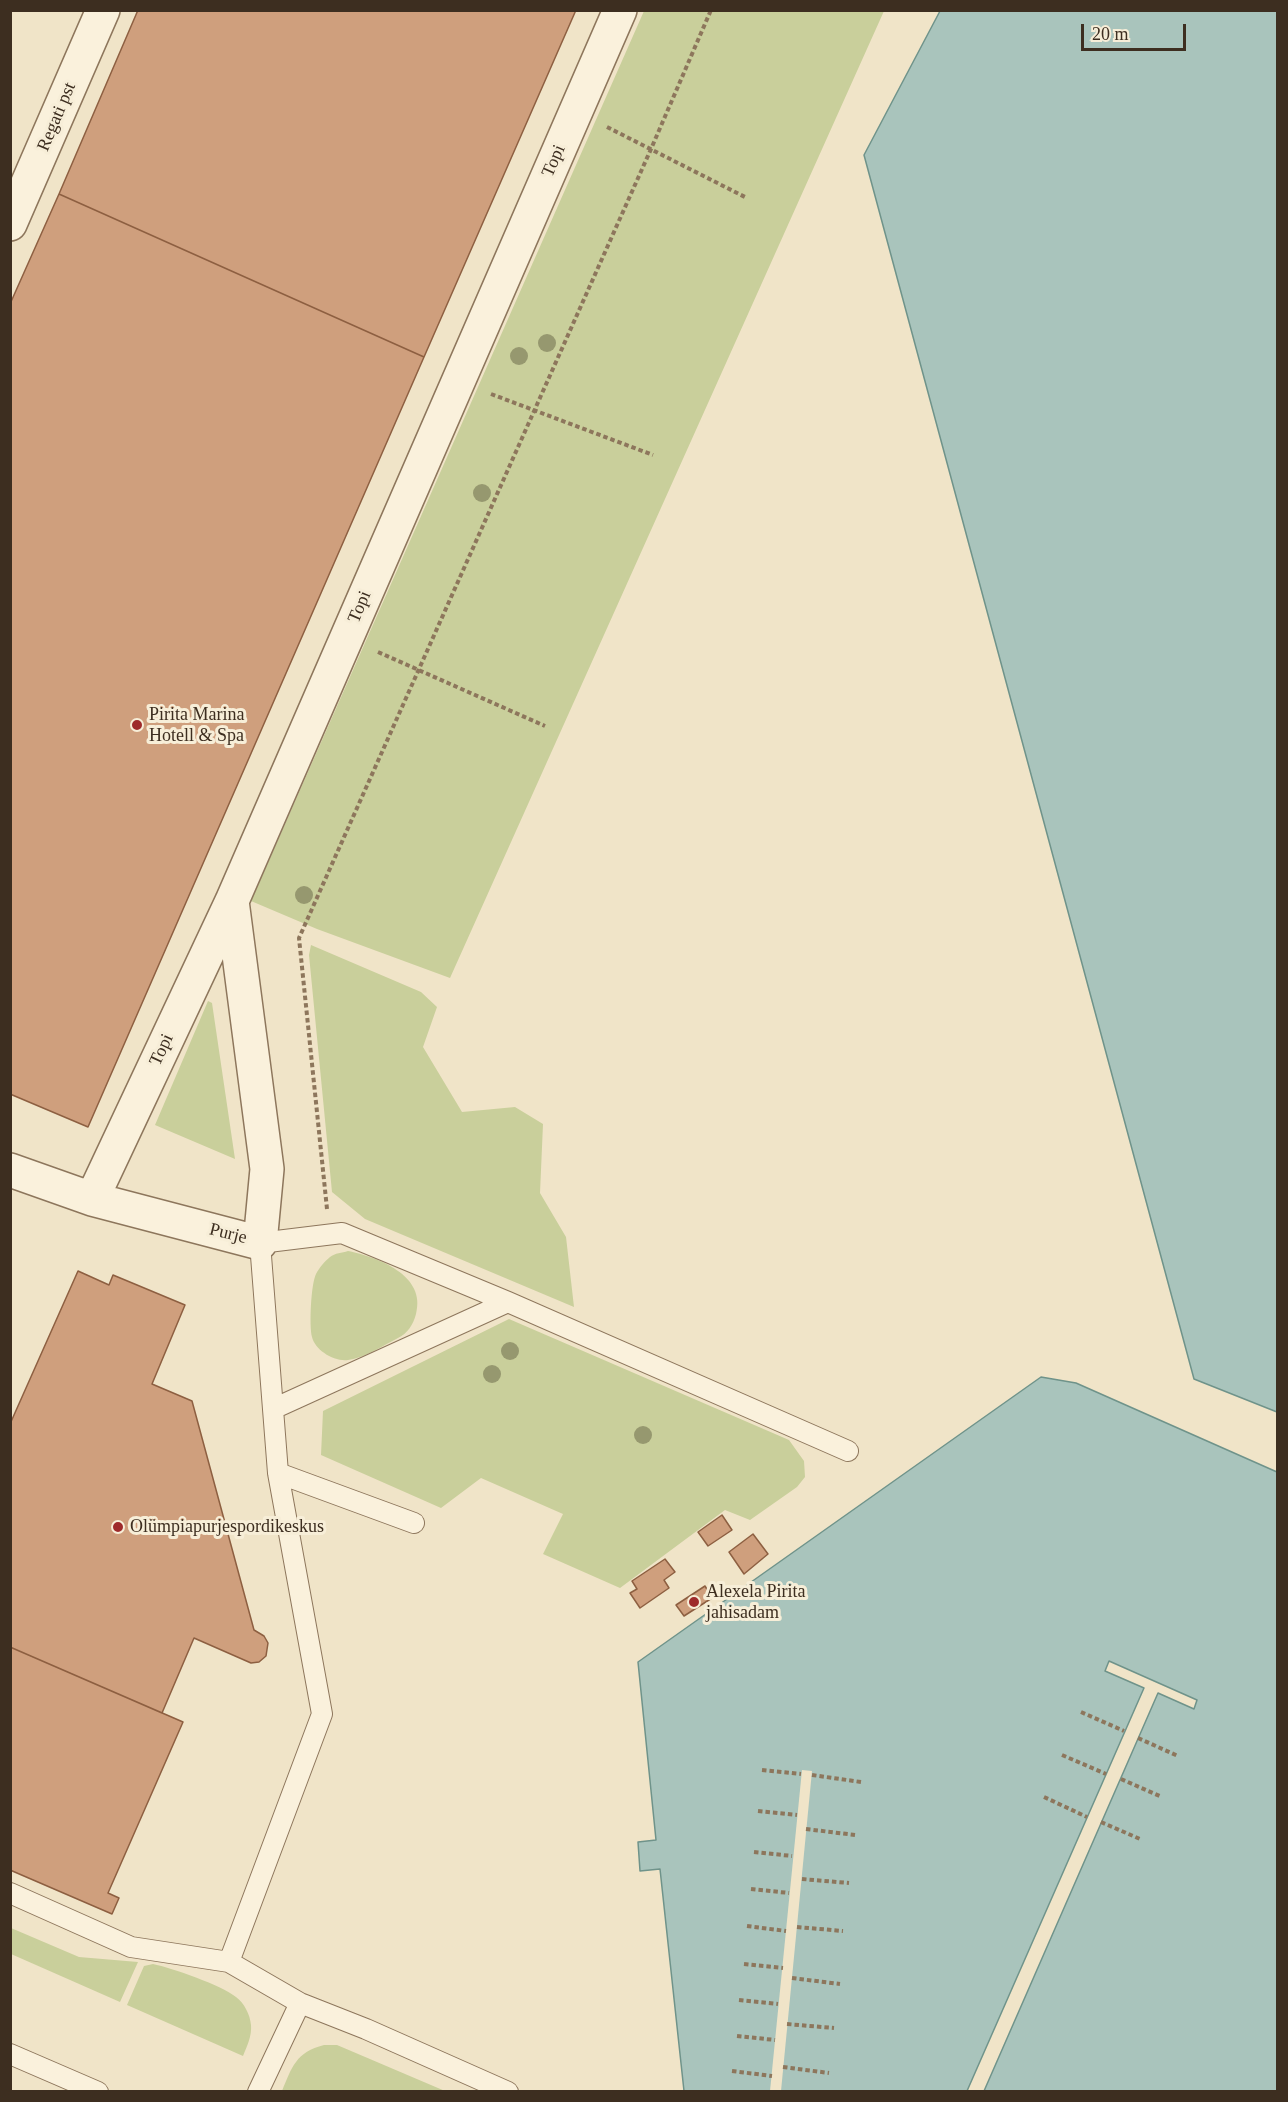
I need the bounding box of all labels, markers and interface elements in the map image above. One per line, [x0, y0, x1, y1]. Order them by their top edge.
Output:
scale bar [1084, 12, 1189, 50]
text: 20 m [1092, 24, 1129, 44]
street label: Regati pst [33, 79, 81, 155]
street label: Topi [537, 142, 571, 180]
street label: Topi [344, 588, 376, 626]
place label: Pirita Marina Hotell & Spa [149, 704, 244, 746]
marker: Pirita Marina Hotell & Spa [130, 718, 144, 732]
street label: Topi [145, 1031, 179, 1069]
street label: Purje [207, 1219, 249, 1249]
place label: Olümpiapurjespordikeskus [130, 1516, 324, 1538]
marker: Olümpiapurjespordikeskus [111, 1520, 125, 1534]
place label: Alexela Pirita jahisadam [706, 1581, 805, 1624]
marker: Alexela Pirita jahisadam [687, 1595, 701, 1609]

